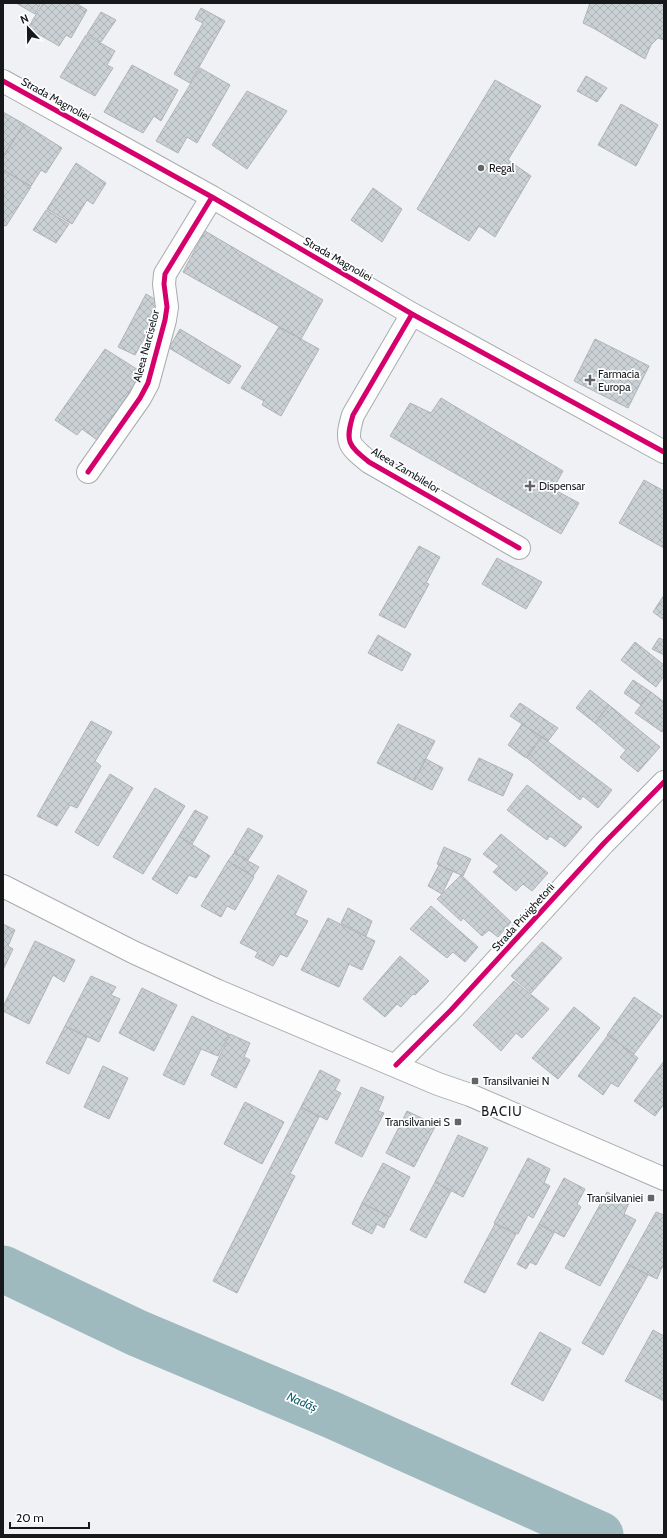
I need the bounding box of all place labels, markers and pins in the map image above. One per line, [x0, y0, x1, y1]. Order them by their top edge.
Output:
place label: Regal [489, 161, 515, 175]
marker: Regal [476, 163, 486, 173]
place label: Farmacia Europa [598, 367, 640, 394]
marker: Farmacia Europa [585, 375, 595, 385]
place label: Dispensar [539, 479, 586, 493]
marker: Dispensar [524, 480, 536, 492]
place label: Transilvaniei N [483, 1074, 549, 1088]
marker: Transilvaniei N [470, 1076, 480, 1086]
place label: Transilvaniei S [385, 1115, 451, 1129]
marker: Transilvaniei S [453, 1117, 463, 1127]
place label: Transilvaniei [587, 1191, 643, 1205]
marker: Transilvaniei [646, 1193, 656, 1203]

